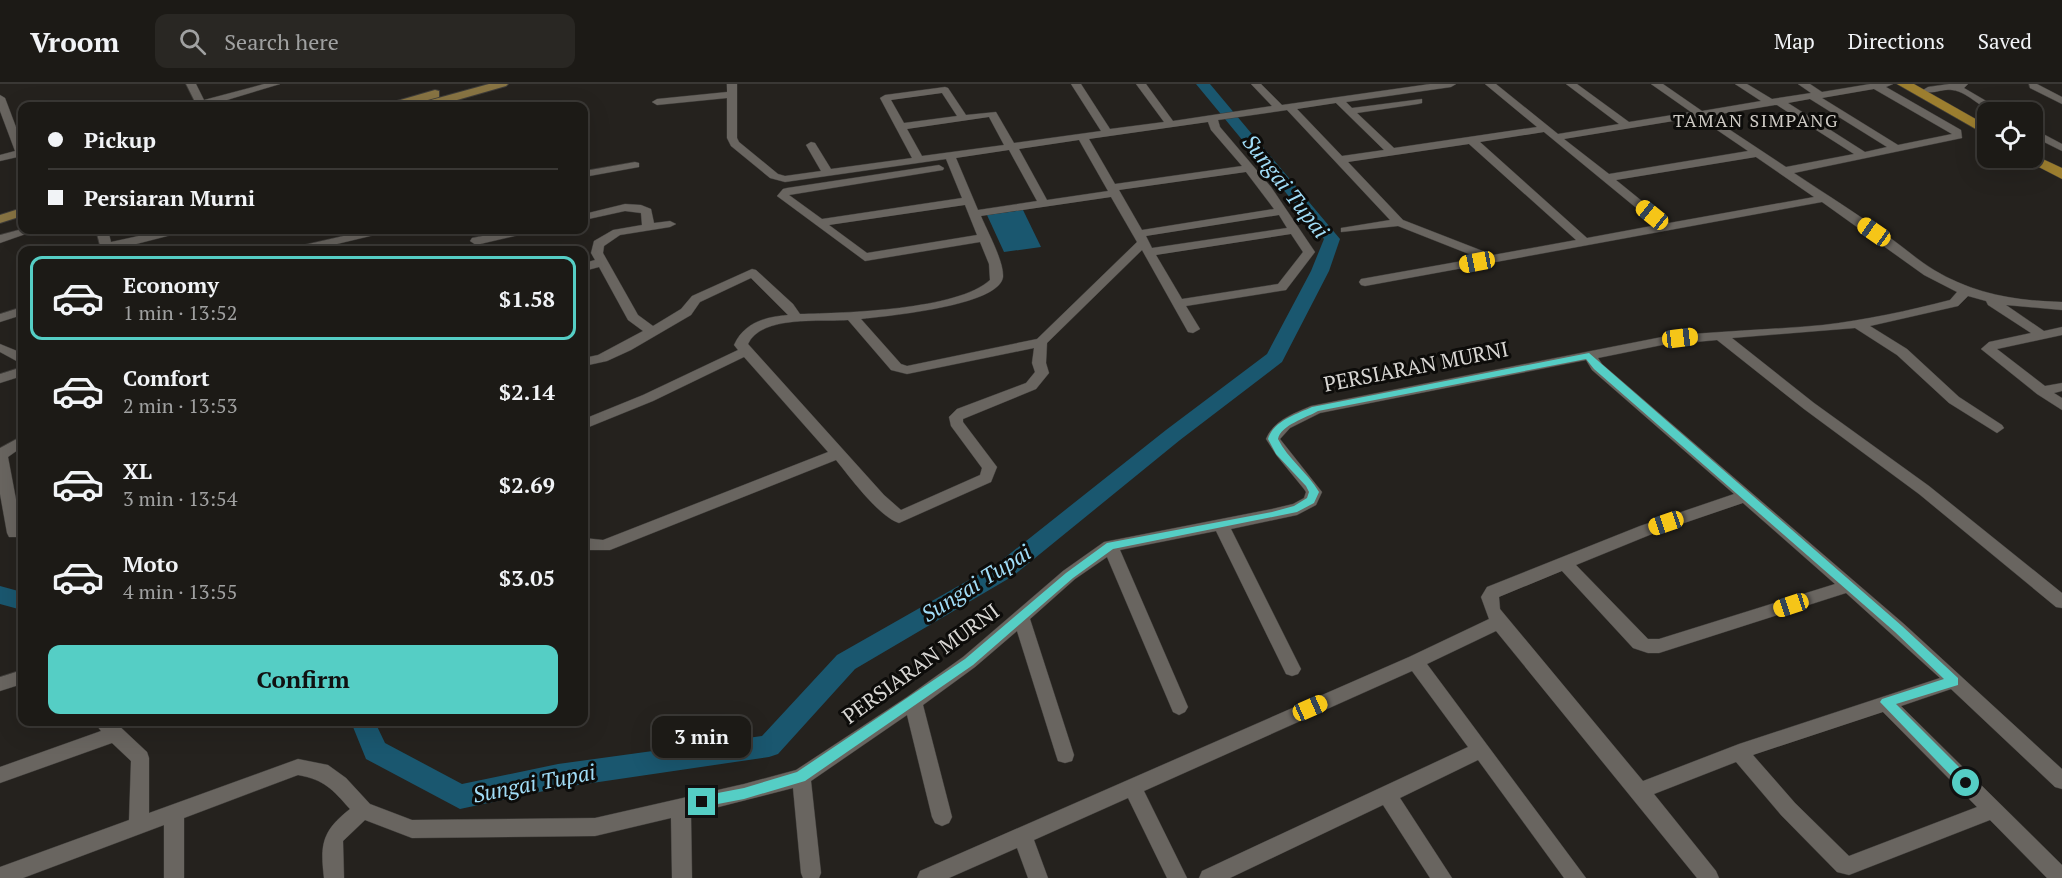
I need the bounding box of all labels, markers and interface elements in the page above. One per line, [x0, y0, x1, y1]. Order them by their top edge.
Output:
search box [155, 14, 575, 68]
text: Vroom [30, 23, 119, 60]
icon: search [176, 25, 209, 58]
text: Search here [224, 27, 339, 56]
text: Map [1774, 27, 1815, 55]
text: Directions [1848, 27, 1945, 55]
text: Saved [1978, 27, 2032, 55]
map controls [1977, 102, 2043, 168]
button: locate [1977, 102, 2043, 168]
district label: TAMAN SIMPANG [1673, 108, 1839, 132]
text: Pickup [84, 125, 156, 154]
water label: Sungai Tupai [1237, 128, 1336, 244]
text: Persiaran Murni [84, 183, 255, 212]
car [1632, 197, 1672, 233]
car [1854, 214, 1894, 250]
car [1458, 250, 1496, 274]
text: Economy [123, 270, 219, 299]
icon: car [51, 271, 105, 325]
text: $1.58 [499, 284, 555, 313]
text: 1 min · 13:52 [123, 299, 237, 326]
car [1661, 327, 1699, 349]
street label: PERSIARAN MURNI [1321, 334, 1511, 398]
text: Comfort [123, 363, 209, 392]
icon: car [51, 364, 105, 418]
text: $2.14 [499, 377, 555, 406]
text: 2 min · 13:53 [123, 392, 237, 419]
text: XL [123, 456, 152, 485]
icon: car [51, 457, 105, 511]
text: $2.69 [499, 470, 555, 499]
text: 3 min · 13:54 [123, 485, 237, 512]
car [1646, 509, 1686, 537]
water label: Sungai Tupai [915, 537, 1036, 628]
text: Moto [123, 549, 178, 578]
icon: car [51, 550, 105, 604]
text: $3.05 [499, 563, 555, 592]
text: 4 min · 13:55 [123, 578, 237, 605]
car [1771, 591, 1811, 619]
street label: PERSIARAN MURNI [836, 597, 1005, 730]
button: Confirm [48, 645, 558, 714]
car [1290, 692, 1330, 724]
callout: 3 min [652, 715, 752, 757]
text: 3 min [674, 723, 729, 750]
water label: Sungai Tupai [470, 756, 598, 809]
route start [1952, 769, 1979, 796]
route end [688, 788, 715, 815]

